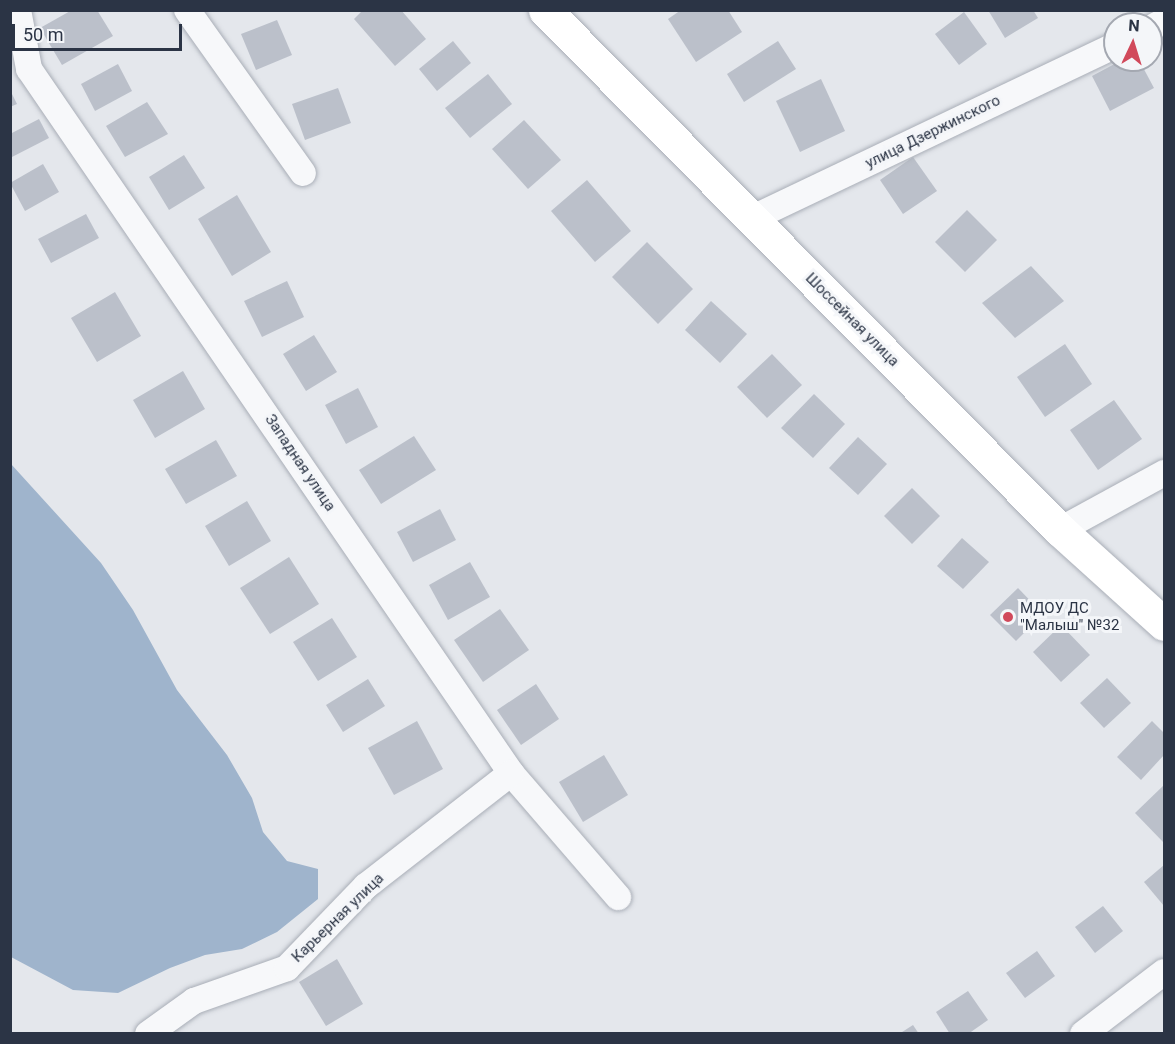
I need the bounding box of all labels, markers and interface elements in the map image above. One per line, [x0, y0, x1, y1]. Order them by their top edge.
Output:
scale bar [15, 12, 184, 50]
north arrow [1103, 12, 1163, 72]
text: N [1128, 16, 1140, 35]
text: 50 m [23, 24, 63, 45]
street label: улица Дзержинского [863, 91, 1003, 173]
street label: Шоссейная улица [801, 269, 903, 371]
street label: Западная улица [261, 411, 339, 515]
place label: МДОУ ДС "Малыш" №32 [1020, 599, 1119, 634]
marker: МДОУ ДС "Малыш" №32 [1001, 610, 1015, 624]
street label: Карьерная улица [288, 870, 388, 966]

